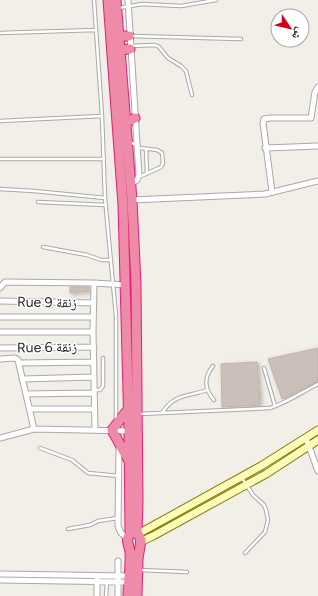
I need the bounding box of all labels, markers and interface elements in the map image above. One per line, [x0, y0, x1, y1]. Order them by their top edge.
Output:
north arrow [270, 8, 310, 48]
text: ش [288, 24, 306, 42]
street label: Rue 9 زنقة [17, 293, 77, 312]
street label: Rue 6 زنقة [17, 338, 77, 357]

